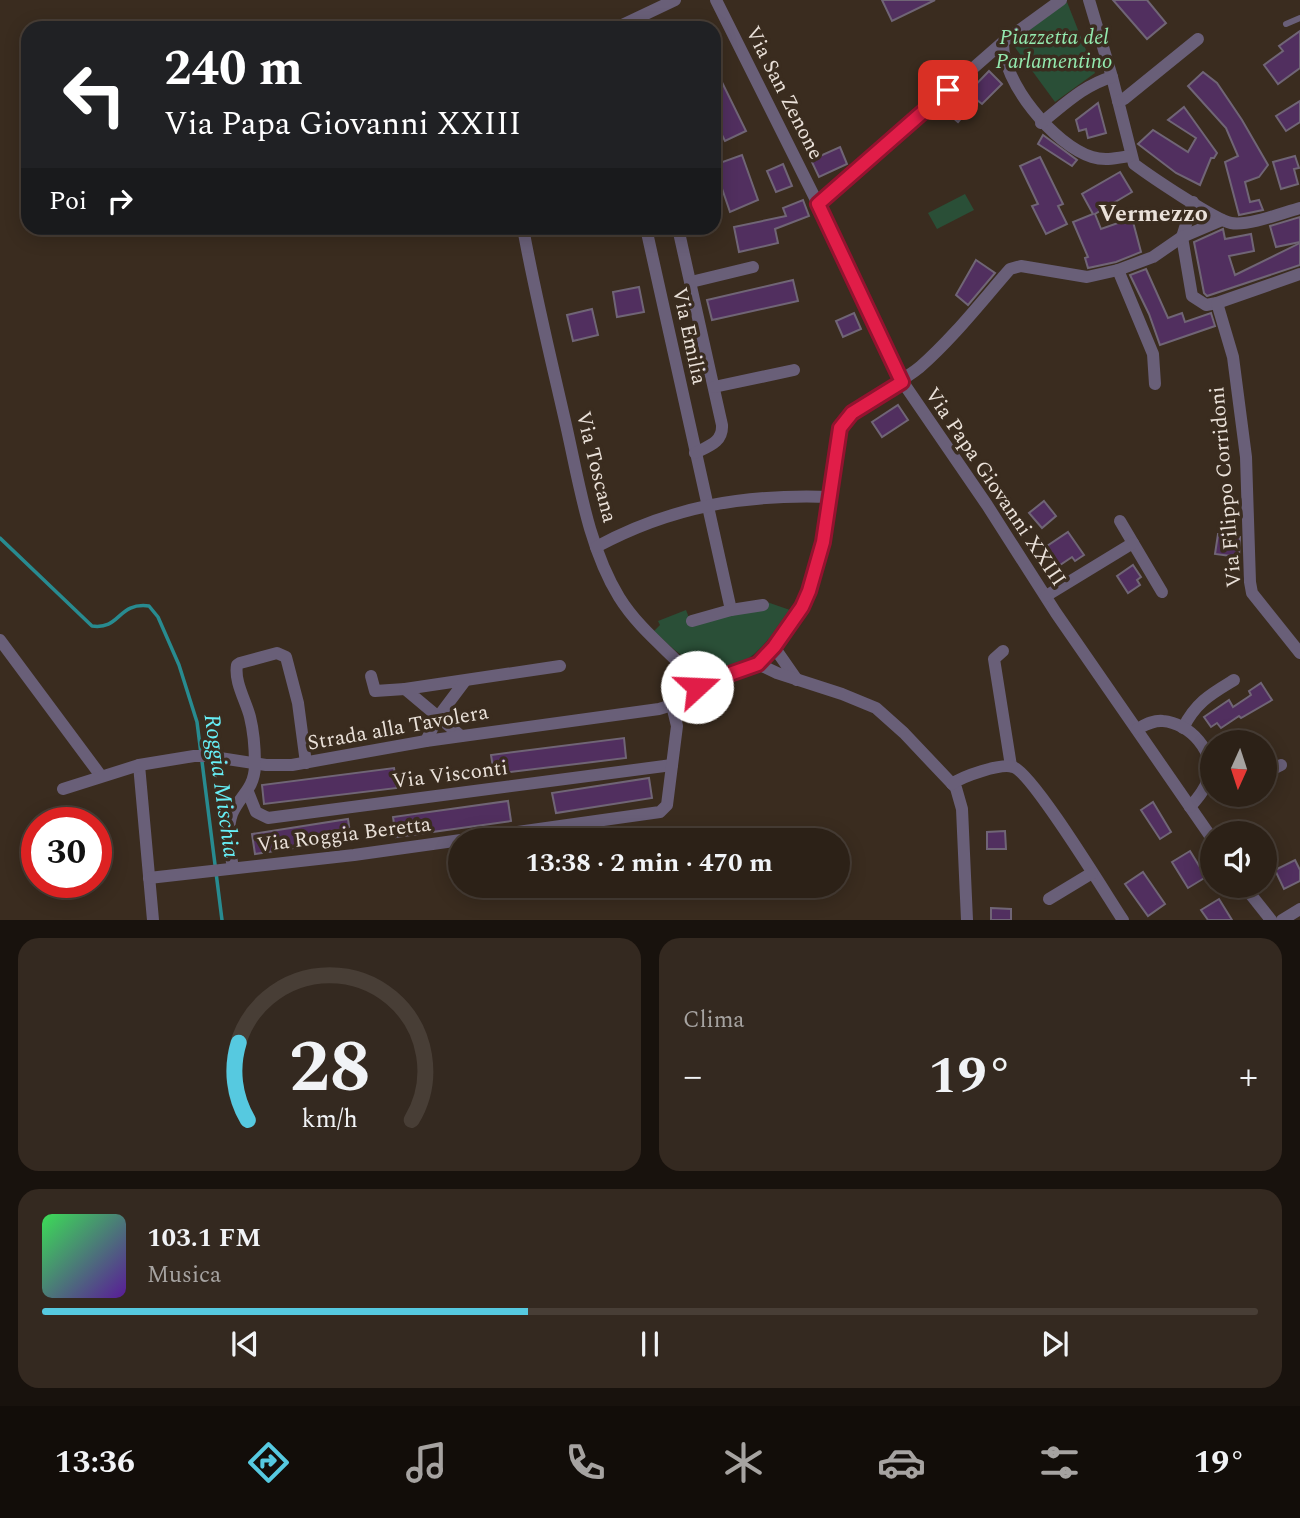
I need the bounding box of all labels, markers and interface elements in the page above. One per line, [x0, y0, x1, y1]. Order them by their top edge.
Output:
street label: Via San Zenone [737, 21, 831, 165]
park label: Piazzetta del Parlamentino [995, 22, 1113, 78]
text: 240 m [164, 32, 303, 107]
icon: left [49, 49, 140, 140]
pin [918, 60, 978, 120]
icon: arrive [929, 71, 967, 109]
text: Via Papa Giovanni XXIII [164, 100, 521, 149]
text: Poi [49, 181, 87, 221]
icon: right [101, 182, 139, 220]
district label: Vermezzo [1098, 196, 1208, 232]
street label: Via Emilia [663, 284, 715, 388]
street label: Via Papa Giovanni XXIII [916, 381, 1074, 593]
street label: Via Filippo Corridoni [1201, 385, 1251, 589]
street label: Via Toscana [567, 408, 625, 527]
position arrow [660, 650, 734, 724]
street label: Strada alla Tavolera [305, 696, 492, 760]
water label: Roggia Mischia [194, 712, 248, 861]
north arrow [1200, 730, 1278, 807]
map controls [1200, 730, 1277, 898]
street label: Via Visconti [390, 752, 510, 798]
speed limit sign: 30 [21, 807, 112, 898]
street label: Via Roggia Beretta [255, 808, 434, 862]
button: sound [1200, 821, 1277, 898]
text: 13:38 · 2 min · 470 m [525, 843, 773, 883]
text: Clima [683, 1003, 745, 1038]
text: 28 [289, 1014, 370, 1125]
text: 19° [928, 1037, 1013, 1116]
text: − [683, 1048, 702, 1106]
text: + [1239, 1048, 1258, 1106]
text: km/h [301, 1101, 358, 1139]
text: 103.1 FM [147, 1218, 261, 1258]
text: Musica [147, 1258, 221, 1293]
icon: previous [226, 1325, 264, 1363]
icon: pause [631, 1325, 669, 1363]
icon: next [1036, 1325, 1074, 1363]
text: 13:36 [55, 1438, 135, 1487]
icon: directions [244, 1438, 293, 1487]
icon: music [402, 1438, 451, 1487]
icon: phone [561, 1438, 610, 1487]
icon: climate [719, 1438, 768, 1487]
icon: car [877, 1438, 926, 1487]
icon: filters [1035, 1438, 1084, 1487]
text: 19° [1193, 1438, 1245, 1487]

